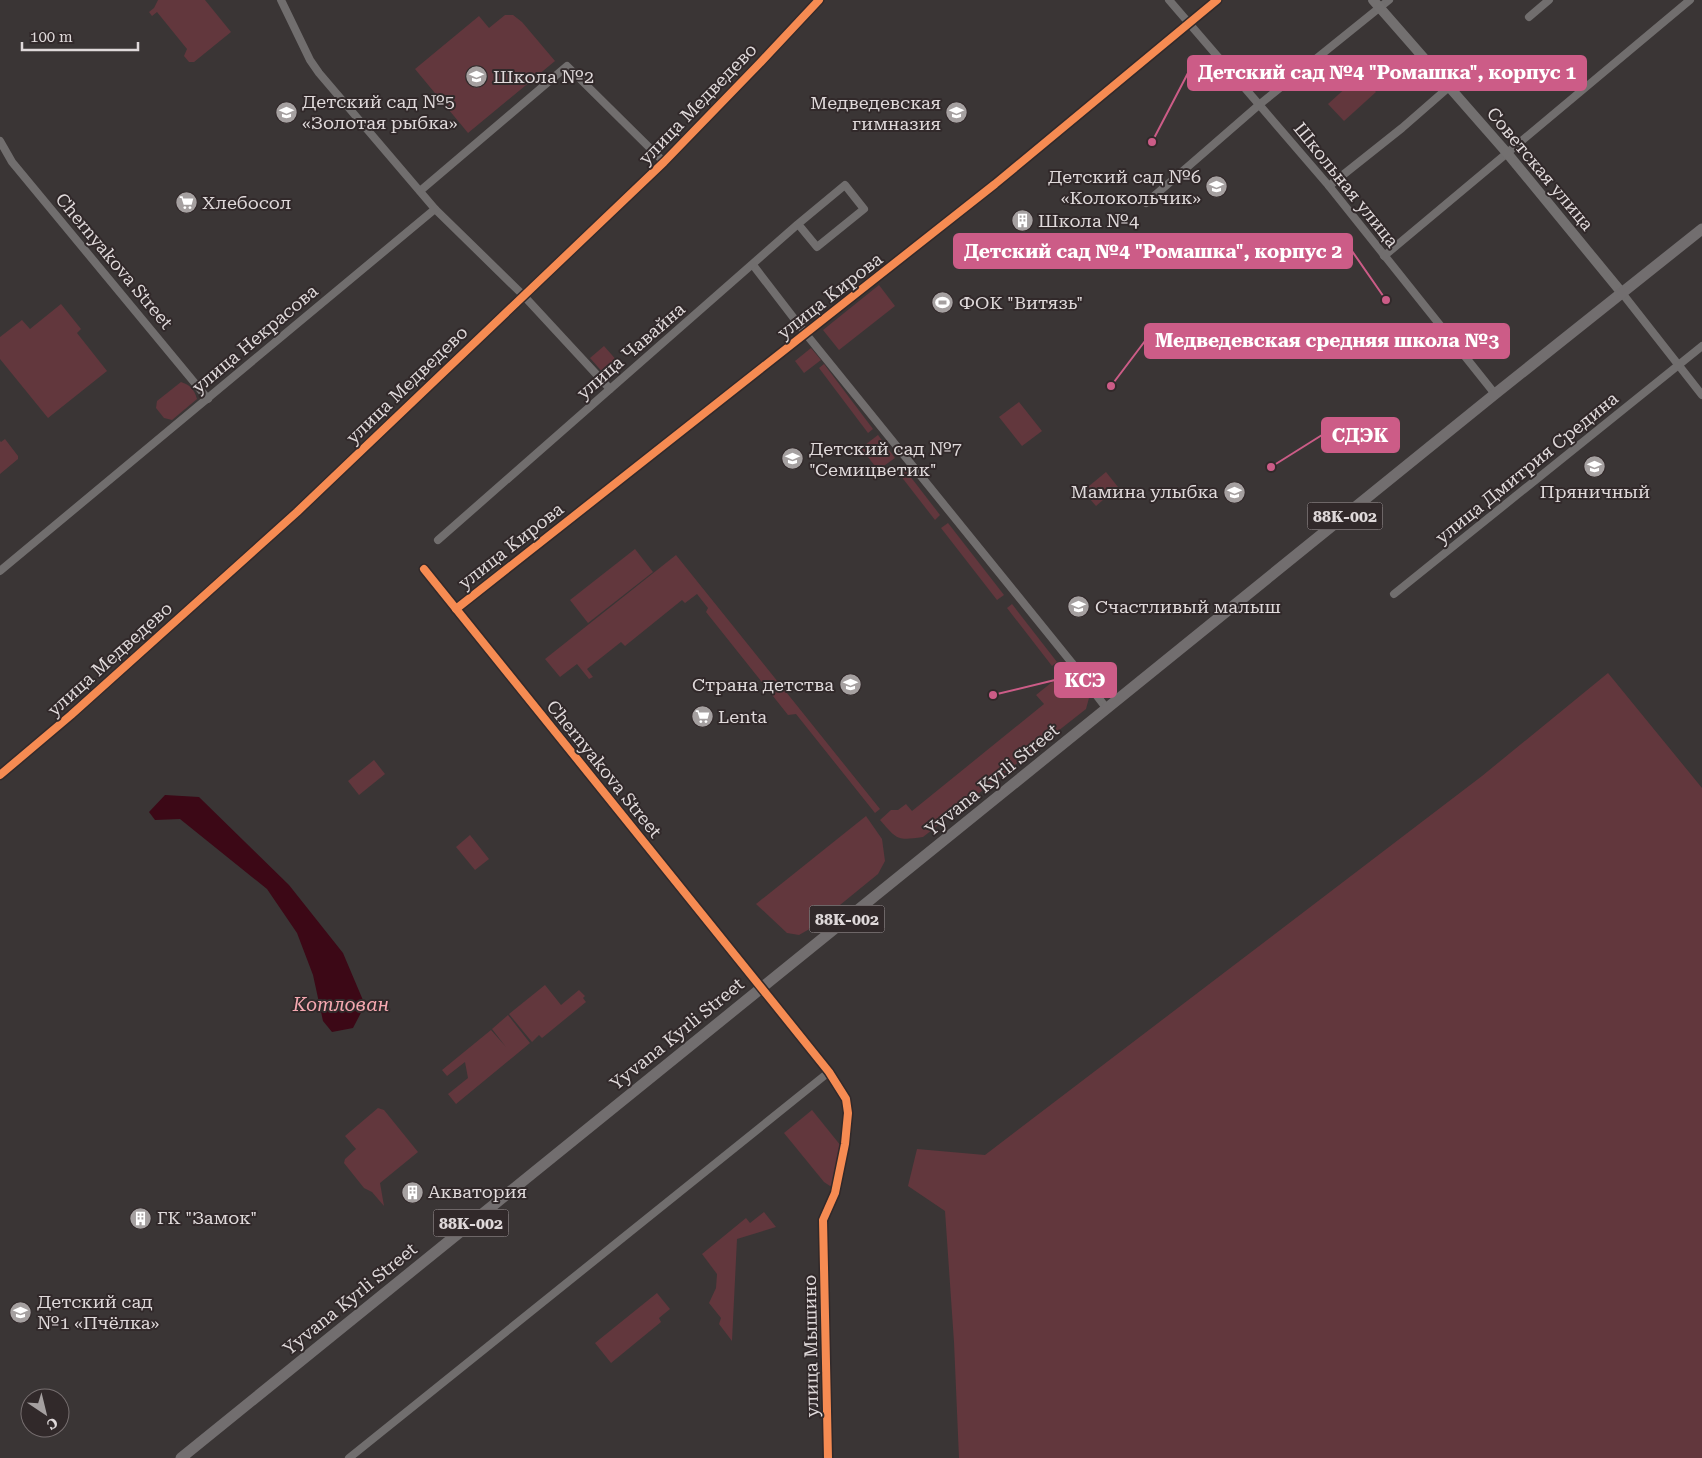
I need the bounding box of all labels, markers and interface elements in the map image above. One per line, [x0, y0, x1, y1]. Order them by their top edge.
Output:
scale bar [22, 20, 139, 52]
text: 100 m [30, 28, 73, 46]
street label: улица Медведево [634, 39, 761, 169]
callout: Детский сад №4 "Ромашка", корпус 1 [1188, 56, 1586, 90]
text: Детский сад №4 "Ромашка", корпус 1 [1198, 61, 1576, 84]
school or university icon: Школа №2 [465, 65, 489, 89]
place label: Школа №2 [493, 66, 594, 87]
place label: Детский сад №5 «Золотая рыбка» [302, 91, 458, 133]
place label: Медведевская гимназия [810, 92, 941, 134]
school or university icon: Детский сад №5 «Золотая рыбка» [274, 100, 298, 124]
school or university icon: Медведевская гимназия [945, 101, 969, 125]
street label: Советская улица [1483, 103, 1598, 235]
street label: Школьная улица [1290, 118, 1403, 252]
place label: Детский сад №6 «Колокольчик» [1048, 166, 1201, 208]
school or university icon: Детский сад №6 «Колокольчик» [1205, 175, 1229, 199]
street label: Chernyakova Street [51, 188, 178, 333]
supermarket icon: Хлебосол [174, 191, 198, 215]
place label: Хлебосол [202, 192, 291, 213]
building icon: Школа №4 [1010, 209, 1034, 233]
place label: Школа №4 [1038, 210, 1139, 231]
callout: Детский сад №4 "Ромашка", корпус 2 [954, 234, 1352, 268]
text: Детский сад №4 "Ромашка", корпус 2 [964, 240, 1342, 263]
street label: улица Кирова [773, 248, 887, 343]
street label: улица Некрасова [188, 280, 322, 397]
sports icon: ФОК "Витязь" [931, 291, 955, 315]
place label: ФОК "Витязь" [959, 292, 1083, 313]
street label: улица Чавайна [572, 298, 689, 403]
street label: улица Медведево [342, 321, 472, 448]
callout: Медведевская средняя школа №3 [1145, 324, 1509, 358]
text: Медведевская средняя школа №3 [1155, 329, 1499, 352]
street label: улица Дмитрия Средина [1431, 387, 1622, 548]
callout: СДЭК [1322, 418, 1399, 452]
text: СДЭК [1332, 424, 1388, 447]
place label: Детский сад №7 "Семицветик" [809, 438, 962, 480]
school or university icon: Детский сад №7 "Семицветик" [781, 447, 805, 471]
school or university icon: Пряничный [1583, 455, 1607, 479]
school or university icon: Мамина улыбка [1222, 480, 1246, 504]
place label: Мамина улыбка [1071, 481, 1218, 502]
place label: Пряничный [1540, 481, 1650, 502]
street label: улица Кирова [454, 498, 568, 593]
road number: 88К-002 [1308, 502, 1382, 530]
school or university icon: Счастливый малыш [1067, 595, 1091, 619]
place label: Счастливый малыш [1095, 596, 1281, 617]
street label: улица Медведево [43, 597, 176, 720]
callout: КСЭ [1055, 663, 1116, 697]
text: КСЭ [1065, 669, 1105, 692]
school or university icon: Страна детства [838, 673, 862, 697]
place label: Страна детства [692, 674, 834, 695]
street label: Chernyakova Street [542, 696, 666, 842]
supermarket icon: Lenta [690, 705, 714, 729]
place label: Lenta [718, 706, 767, 727]
street label: Yyvana Kyrli Street [921, 719, 1063, 840]
road number: 88К-002 [810, 906, 884, 932]
street label: Yyvana Kyrli Street [606, 973, 748, 1094]
water label: Котлован [292, 993, 389, 1016]
building icon: Акватория [400, 1180, 424, 1204]
place label: Акватория [428, 1181, 527, 1202]
building icon: ГК "Замок" [129, 1206, 153, 1230]
place label: ГК "Замок" [157, 1207, 257, 1228]
road number: 88К-002 [434, 1210, 508, 1236]
street label: Yyvana Kyrli Street [279, 1238, 421, 1359]
street label: улица Мышино [799, 1275, 822, 1417]
place label: Детский сад №1 «Пчёлка» [37, 1291, 160, 1333]
school or university icon: Детский сад №1 «Пчёлка» [9, 1300, 33, 1324]
north arrow [20, 1388, 70, 1438]
text: С [44, 1414, 61, 1433]

